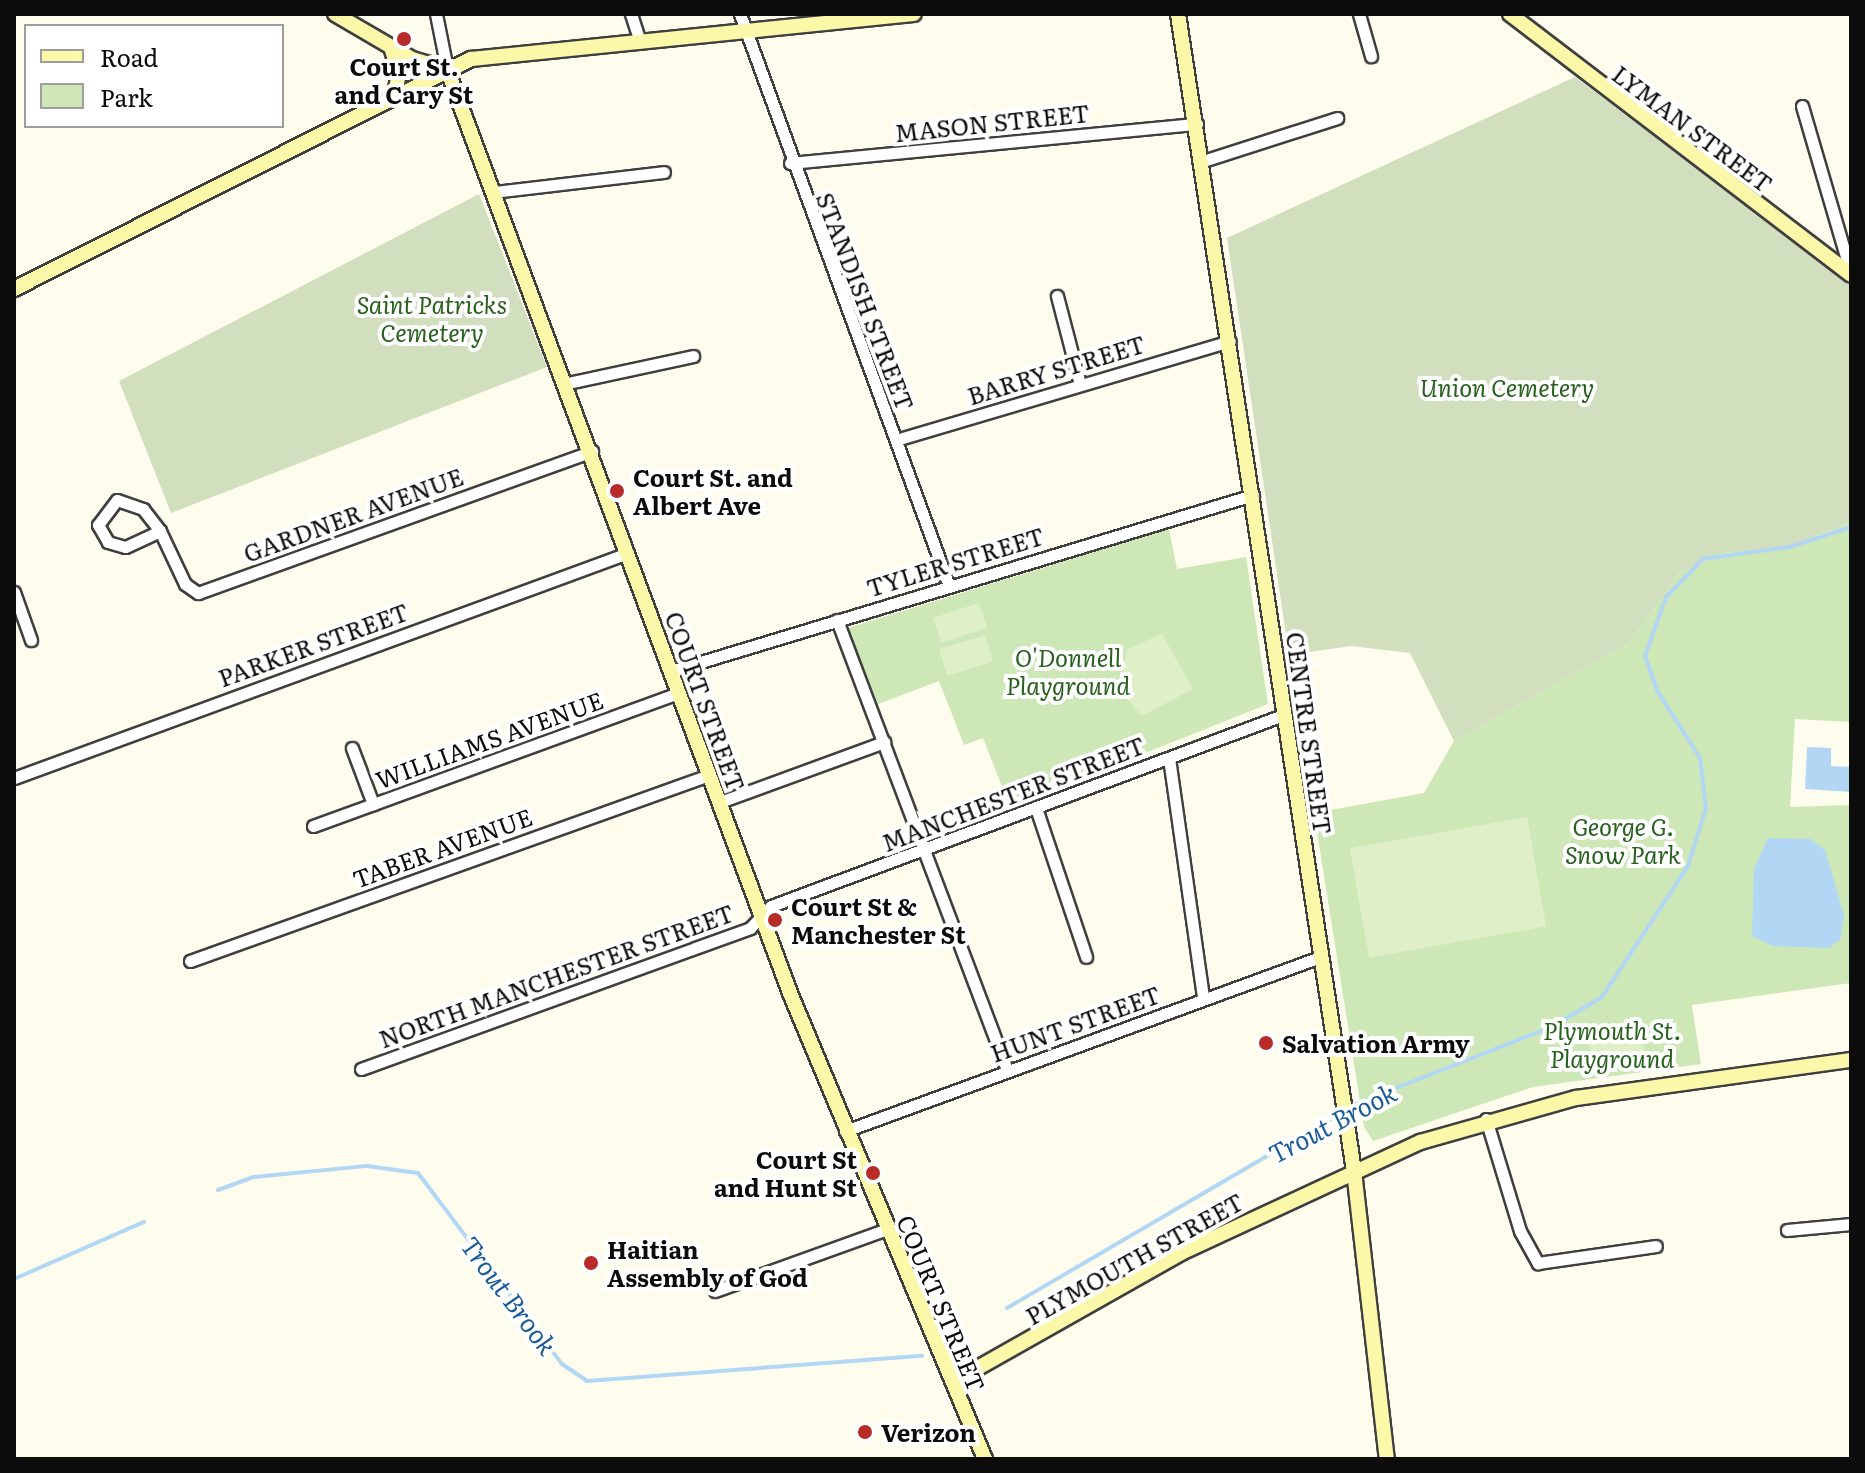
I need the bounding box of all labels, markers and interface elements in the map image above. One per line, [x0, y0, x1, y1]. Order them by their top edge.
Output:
legend [24, 24, 284, 128]
marker: Court St. and Cary St [395, 30, 413, 48]
text: Road [100, 39, 158, 74]
place label: Court St. and Cary St [335, 52, 473, 108]
street label: LYMAN STREET [1607, 59, 1779, 197]
text: Park [100, 79, 153, 114]
street label: MASON STREET [893, 97, 1091, 147]
street label: STANDISH STREET [811, 188, 921, 414]
park label: Saint Patricks Cemetery [357, 290, 507, 346]
street label: BARRY STREET [964, 328, 1148, 410]
park label: Union Cemetery [1420, 373, 1594, 401]
street label: GARDNER AVENUE [239, 461, 467, 567]
place label: Court St. and Albert Ave [633, 463, 793, 519]
marker: Court St. and Albert Ave [608, 482, 626, 500]
street label: TYLER STREET [863, 520, 1047, 602]
street label: PARKER STREET [214, 596, 412, 692]
street label: COURT STREET [660, 607, 752, 795]
street label: CENTRE STREET [1282, 630, 1338, 836]
park label: O'Donnell Playground [1006, 643, 1130, 699]
street label: WILLIAMS AVENUE [371, 684, 607, 794]
street label: MANCHESTER STREET [877, 730, 1149, 856]
street label: TABER AVENUE [348, 801, 536, 893]
park label: George G. Snow Park [1565, 812, 1681, 868]
place label: Court St & Manchester St [791, 892, 966, 948]
street label: NORTH MANCHESTER STREET [375, 897, 737, 1053]
marker: Court St & Manchester St [766, 911, 784, 929]
street label: HUNT STREET [986, 979, 1164, 1067]
park label: Plymouth St. Playground [1543, 1016, 1681, 1072]
place label: Salvation Army [1282, 1029, 1470, 1057]
marker: Salvation Army [1257, 1034, 1275, 1052]
water label: Trout Brook [1263, 1075, 1401, 1169]
place label: Court St and Hunt St [714, 1145, 857, 1201]
marker: Court St and Hunt St [864, 1164, 882, 1182]
street label: PLYMOUTH STREET [1020, 1186, 1248, 1330]
street label: COURT STREET [892, 1210, 992, 1396]
water label: Trout Brook [456, 1230, 564, 1360]
place label: Haitian Assembly of God [607, 1235, 808, 1291]
marker: Haitian Assembly of God [582, 1254, 600, 1272]
place label: Verizon [881, 1418, 976, 1446]
marker: Verizon [856, 1423, 874, 1441]

